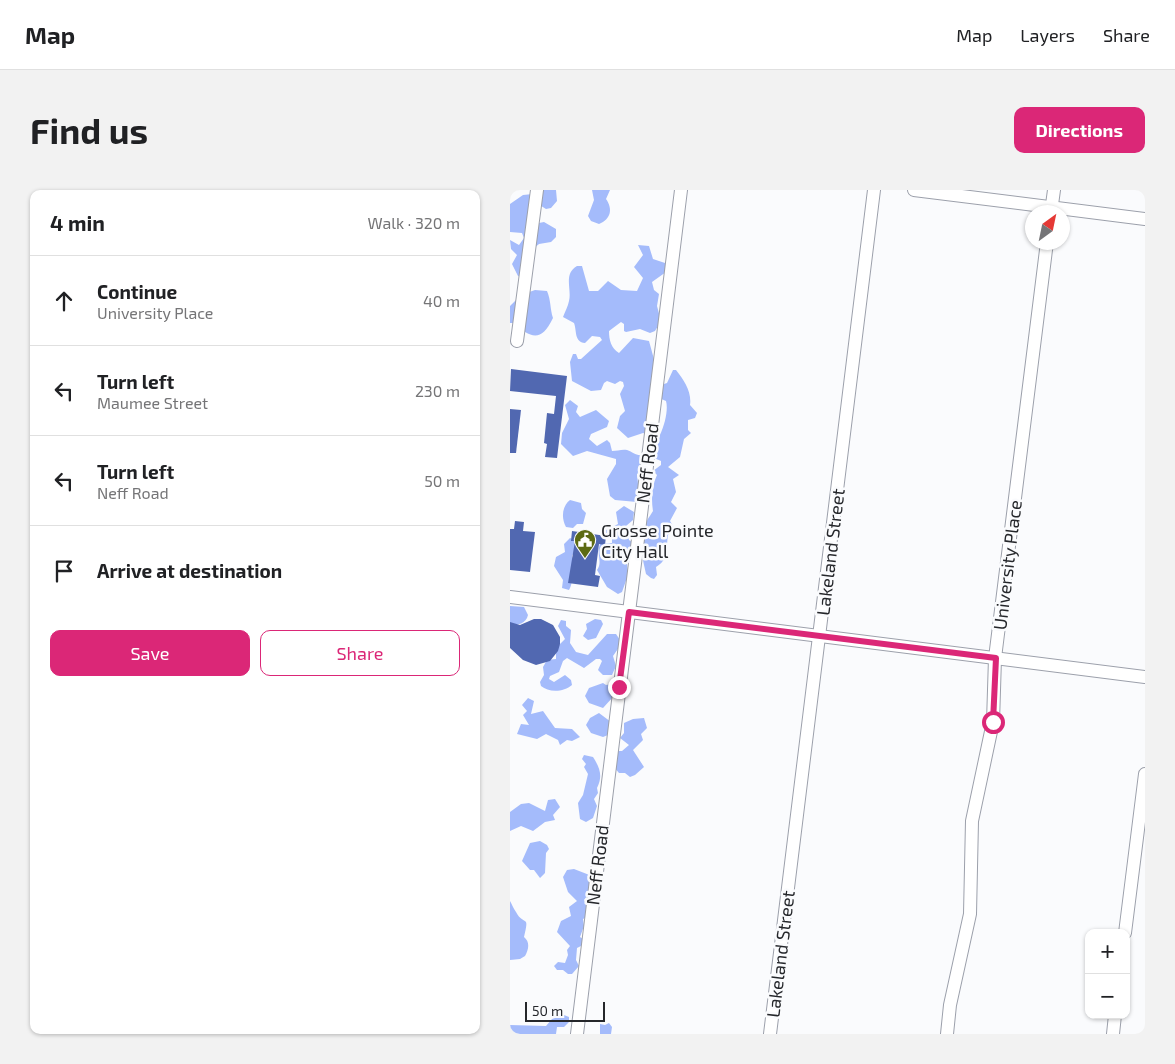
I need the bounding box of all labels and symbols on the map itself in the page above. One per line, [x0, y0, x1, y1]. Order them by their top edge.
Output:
north arrow [1025, 205, 1070, 250]
street label: Neff Road [631, 422, 663, 504]
street label: Lakeland Street [811, 487, 849, 617]
street label: University Place [988, 499, 1026, 631]
place label: Grosse Pointe City Hall [601, 519, 714, 562]
public building icon: Grosse Pointe City Hall [573, 528, 597, 559]
route end [608, 676, 631, 699]
route start [982, 711, 1005, 734]
street label: Neff Road [581, 824, 613, 906]
street label: Lakeland Street [761, 889, 799, 1019]
scale bar [525, 999, 605, 1022]

